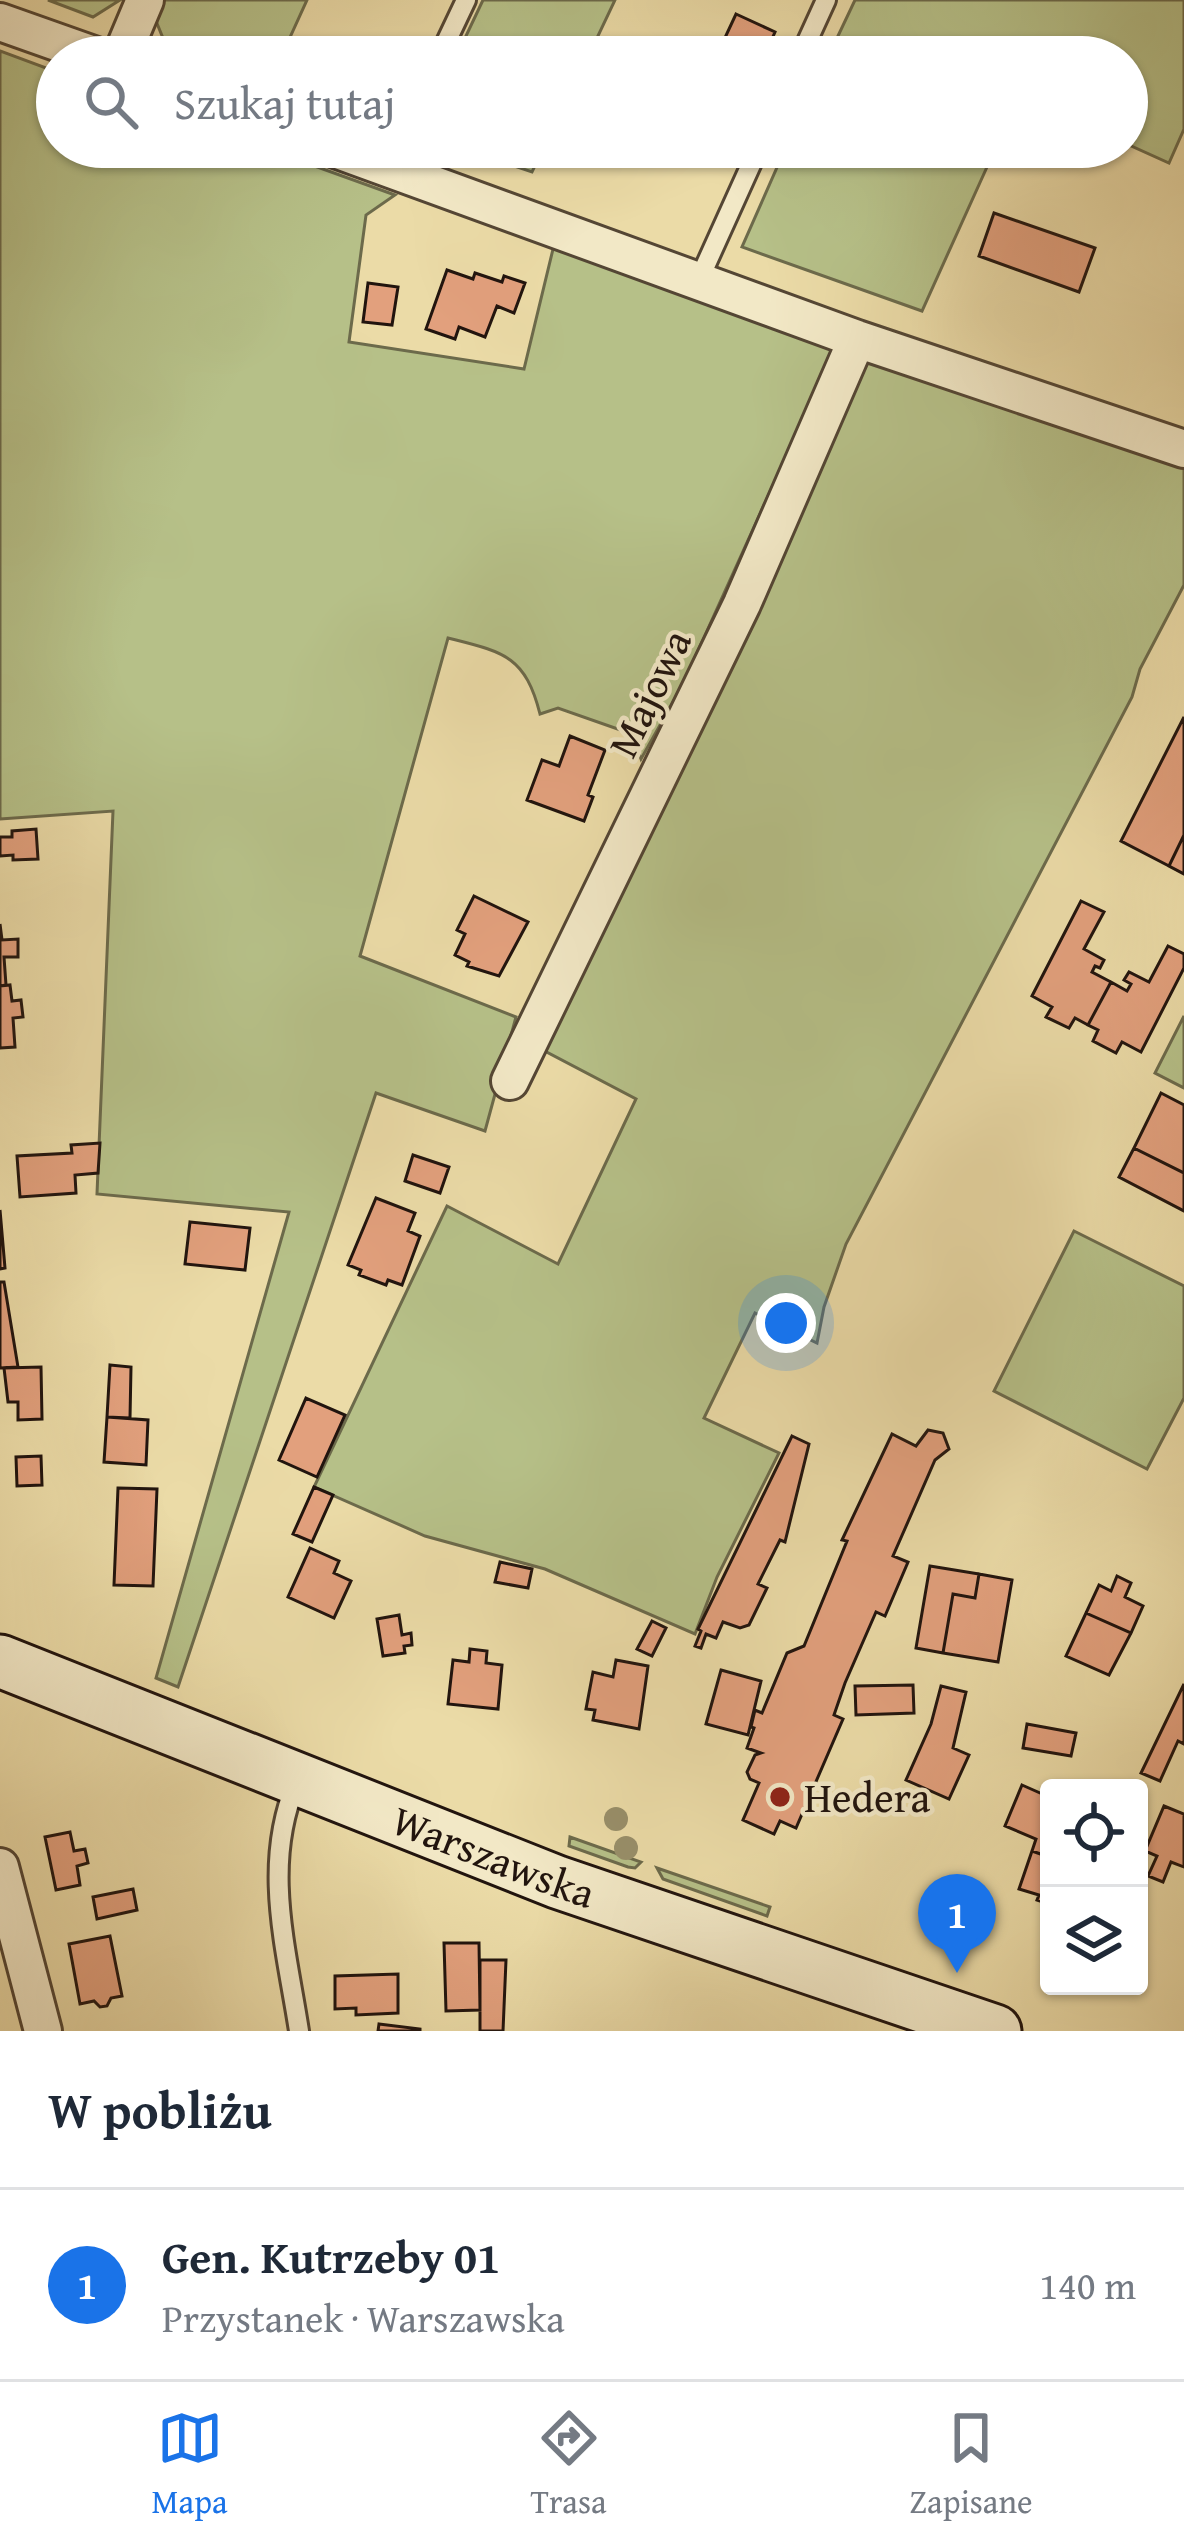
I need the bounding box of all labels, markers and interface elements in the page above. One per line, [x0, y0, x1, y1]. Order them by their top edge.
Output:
search box [36, 36, 1148, 168]
icon: search [78, 69, 144, 135]
text: Szukaj tutaj [174, 70, 396, 135]
street label: Majowa [591, 618, 706, 767]
your location [756, 1293, 816, 1353]
place label: Hedera [804, 1766, 931, 1827]
map controls [1040, 1779, 1148, 1995]
button: locate [1040, 1779, 1148, 1887]
marker: Hedera [767, 1784, 793, 1810]
street label: Warszawska [383, 1789, 603, 1923]
pin: 1 [918, 1874, 996, 1973]
button: layers [1040, 1887, 1148, 1995]
text: W pobliżu [48, 2072, 272, 2147]
text: Gen. Kutrzeby 01 [162, 2224, 500, 2289]
text: 1 [77, 2256, 97, 2313]
text: 140 m [1039, 2256, 1136, 2313]
text: Przystanek · Warszawska [162, 2289, 565, 2346]
tab: Mapa [151, 2405, 228, 2525]
tab: Trasa [531, 2405, 607, 2525]
tab: Zapisane [910, 2405, 1032, 2525]

